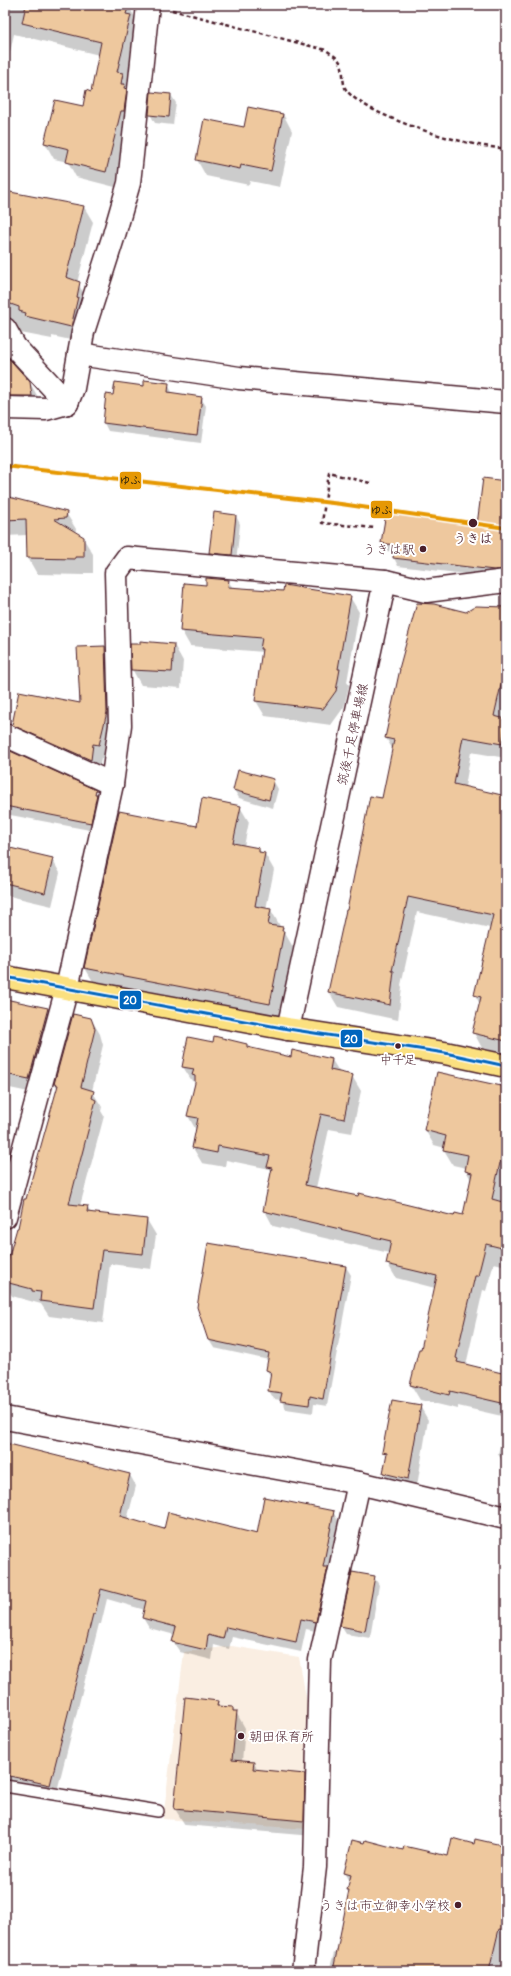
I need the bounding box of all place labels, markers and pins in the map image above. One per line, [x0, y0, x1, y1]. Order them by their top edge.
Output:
marker: うきは [467, 517, 479, 529]
place label: うきは [453, 531, 493, 547]
place label: うきは駅 [363, 542, 415, 558]
marker: うきは駅 [418, 544, 428, 554]
marker: 中千足 [393, 1041, 403, 1051]
place label: 中千足 [380, 1053, 416, 1068]
place label: 朝田保育所 [249, 1729, 314, 1745]
marker: 朝田保育所 [236, 1731, 246, 1741]
place label: うきは市立御幸小学校 [320, 1898, 450, 1914]
marker: うきは市立御幸小学校 [453, 1900, 463, 1910]

